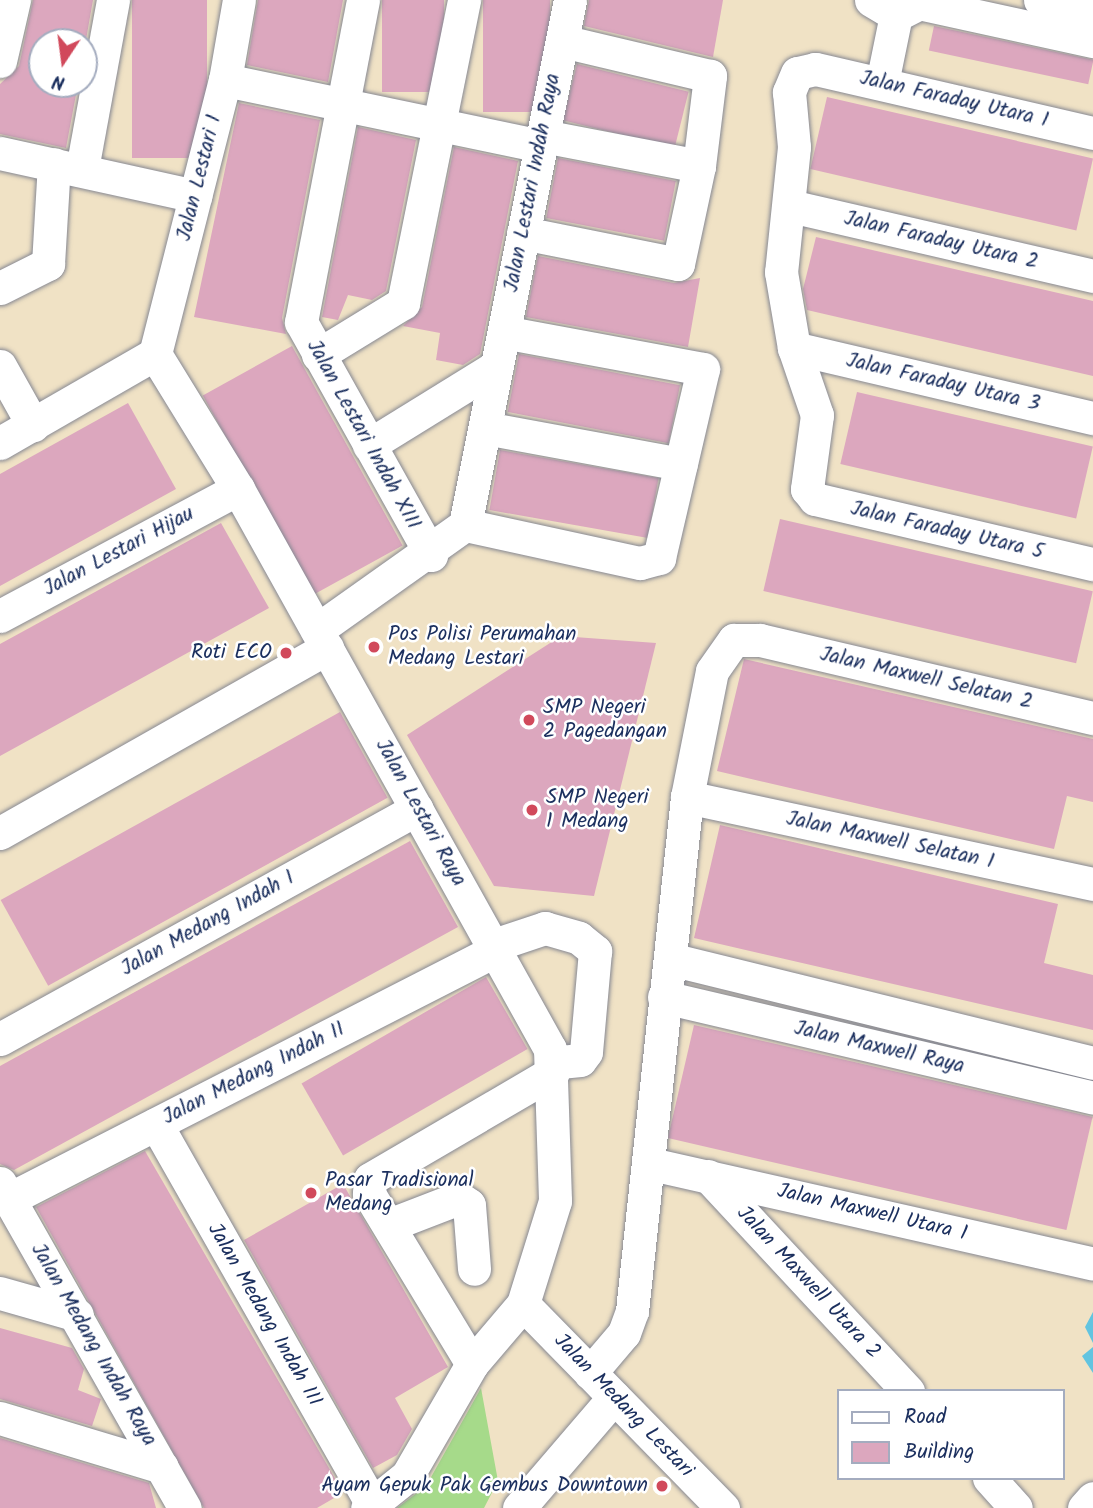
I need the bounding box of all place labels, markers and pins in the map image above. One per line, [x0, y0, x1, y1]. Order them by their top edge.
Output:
place label: Pos Polisi Perumahan Medang Lestari [388, 622, 576, 672]
marker: Pos Polisi Perumahan Medang Lestari [366, 639, 382, 655]
place label: Roti ECO [191, 640, 272, 666]
marker: Roti ECO [278, 645, 294, 661]
place label: SMP Negeri 2 Pagedangan [543, 695, 667, 745]
marker: SMP Negeri 2 Pagedangan [521, 712, 537, 728]
place label: SMP Negeri 1 Medang [546, 785, 649, 835]
marker: SMP Negeri 1 Medang [524, 802, 540, 818]
place label: Pasar Tradisional Medang [325, 1168, 474, 1218]
marker: Pasar Tradisional Medang [303, 1185, 319, 1201]
place label: Ayam Gepuk Pak Gembus Downtown [321, 1473, 648, 1499]
marker: Ayam Gepuk Pak Gembus Downtown [654, 1478, 670, 1494]

